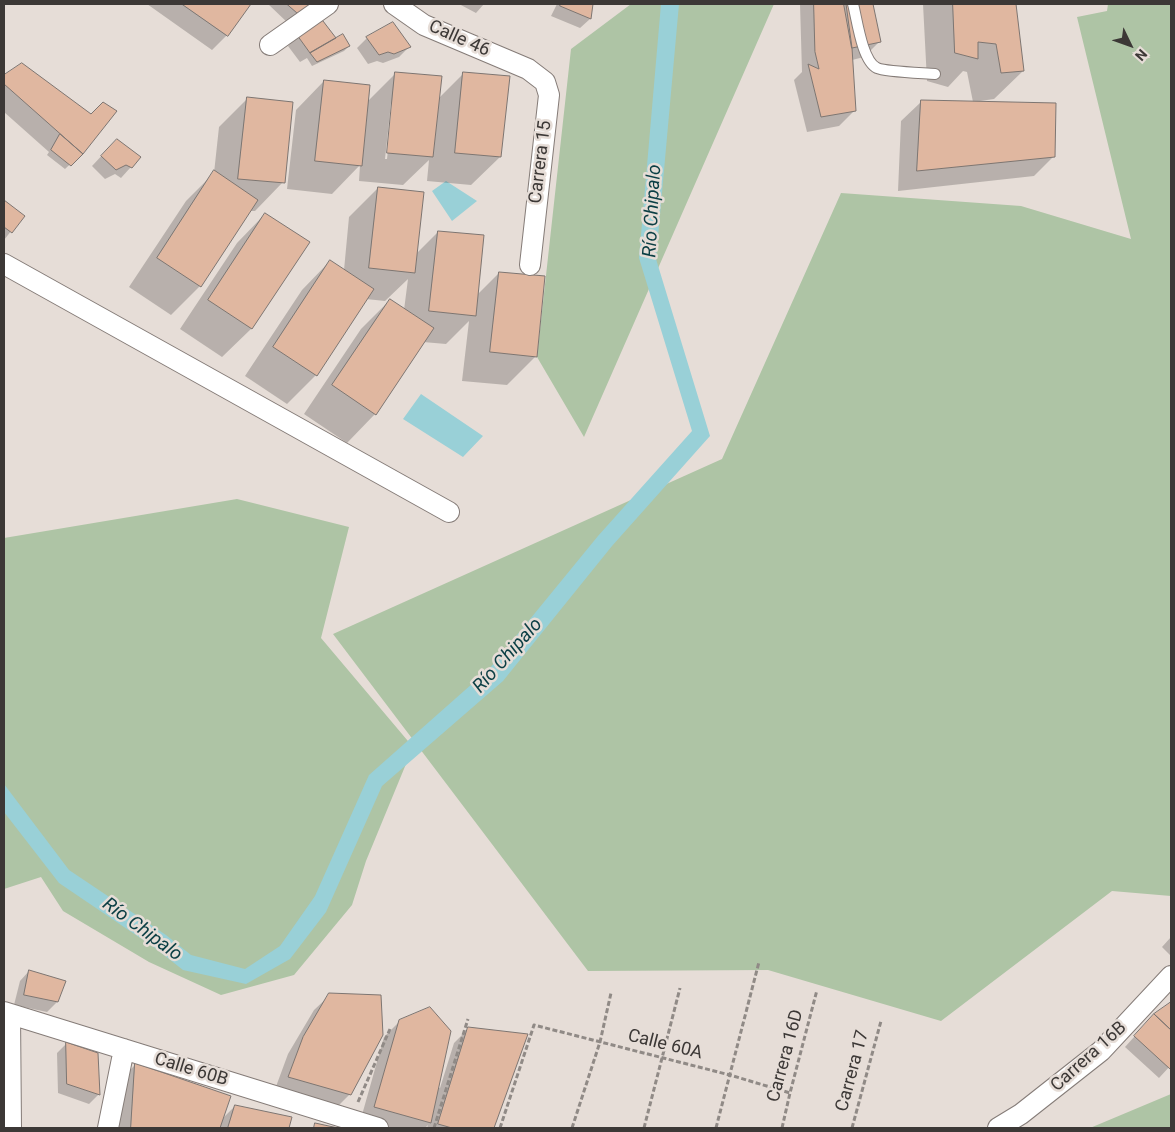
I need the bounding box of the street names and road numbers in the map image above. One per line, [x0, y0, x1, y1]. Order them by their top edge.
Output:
street label: Calle 46 [425, 16, 493, 62]
street label: Carrera 15 [525, 119, 557, 205]
street label: Carrera 16D [763, 1007, 809, 1105]
street label: Carrera 16B [1047, 1017, 1131, 1097]
street label: Calle 60A [625, 1025, 705, 1065]
street label: Carrera 17 [832, 1028, 874, 1114]
street label: Calle 60B [152, 1049, 230, 1091]

